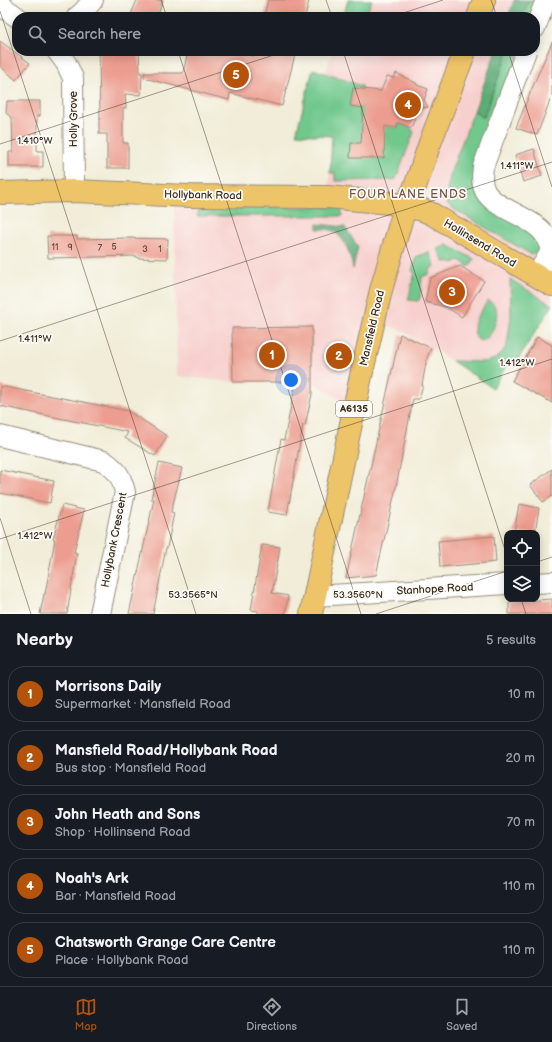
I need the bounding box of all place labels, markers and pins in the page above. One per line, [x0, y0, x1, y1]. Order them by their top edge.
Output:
pin: 5 [223, 60, 249, 90]
pin: 4 [395, 90, 421, 120]
pin: 3 [439, 277, 465, 307]
pin: 1 [259, 340, 285, 370]
pin: 2 [326, 341, 352, 371]

